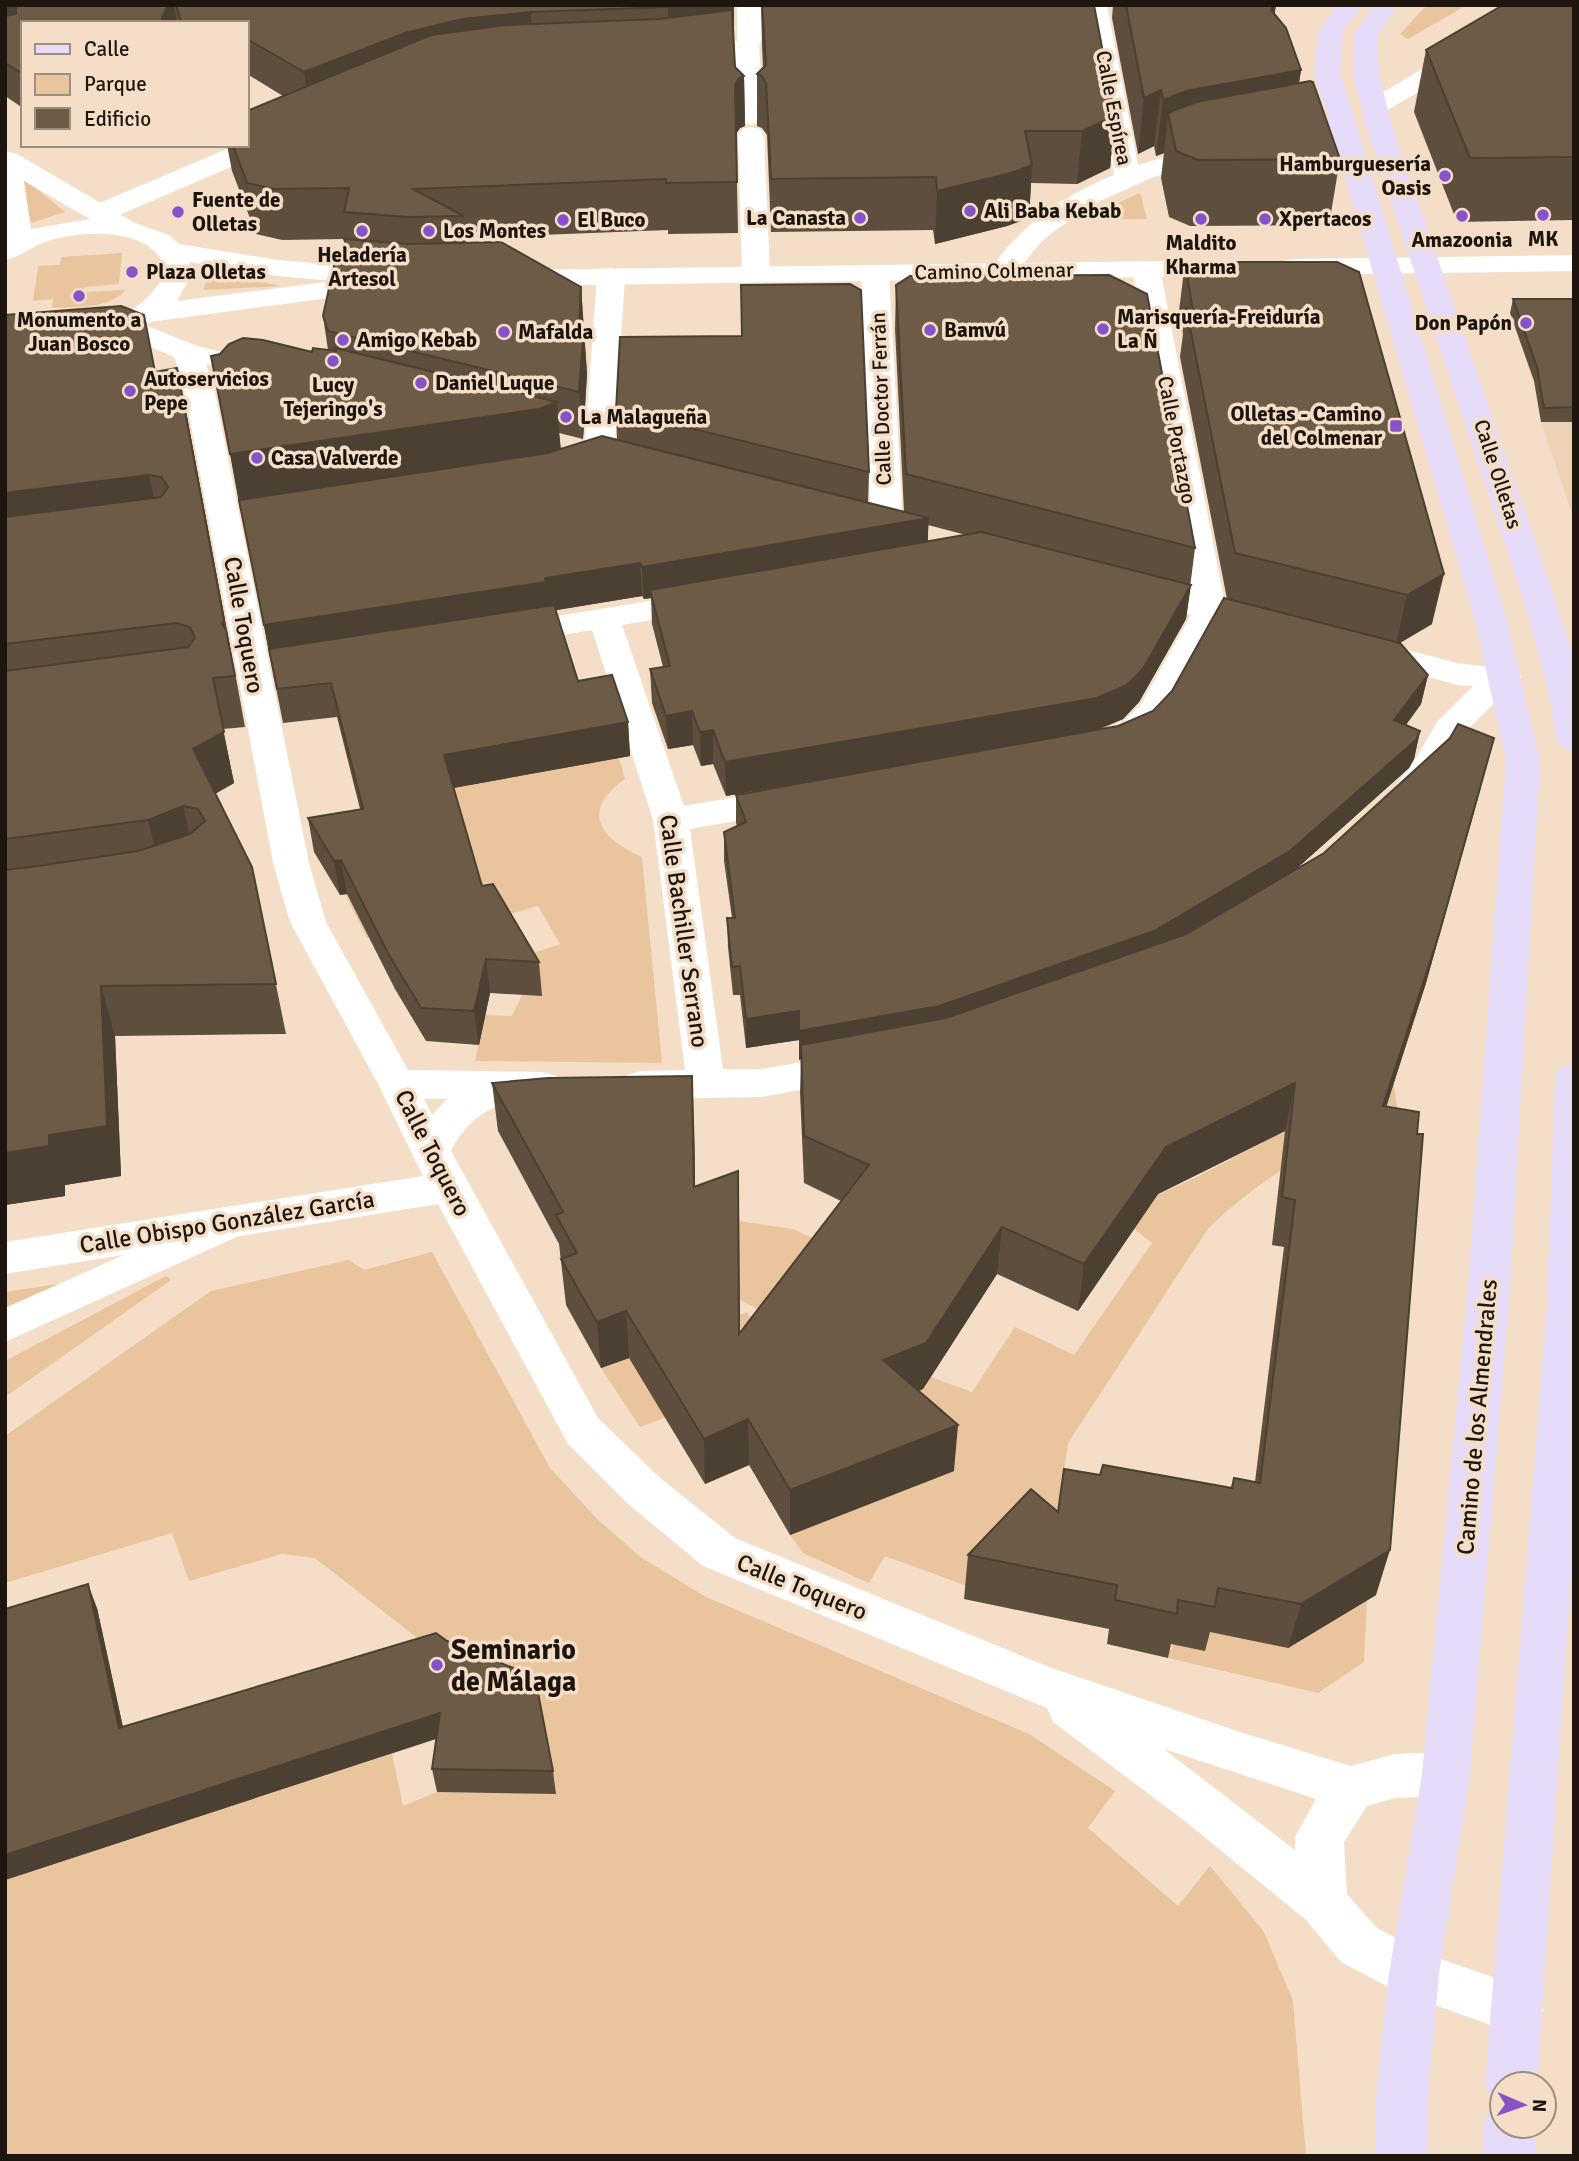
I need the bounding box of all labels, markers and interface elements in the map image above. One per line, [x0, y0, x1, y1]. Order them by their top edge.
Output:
legend [21, 21, 248, 147]
text: Calle [84, 36, 130, 62]
street label: Calle Espírea [1090, 48, 1138, 168]
text: Parque [84, 71, 147, 97]
text: Edificio [84, 106, 151, 132]
place label: Hamburguesería Oasis [1279, 151, 1431, 201]
marker: Hamburguesería Oasis [1437, 168, 1453, 184]
place label: Fuente de Olletas [192, 187, 280, 237]
place label: Ali Baba Kebab [984, 198, 1121, 224]
marker: Ali Baba Kebab [962, 203, 978, 219]
marker: Fuente de Olletas [170, 204, 186, 220]
place label: La Canasta [746, 205, 846, 231]
place label: Xpertacos [1279, 206, 1371, 232]
place label: El Buco [577, 207, 645, 233]
marker: MK [1535, 207, 1551, 223]
marker: Amazoonia [1454, 208, 1470, 224]
marker: La Canasta [852, 210, 868, 226]
marker: Maldito Kharma [1193, 211, 1209, 227]
marker: Xpertacos [1257, 211, 1273, 227]
marker: El Buco [555, 212, 571, 228]
place label: Los Montes [443, 218, 546, 244]
marker: Heladería Artesol [354, 223, 370, 239]
marker: Los Montes [421, 223, 437, 239]
place label: MK [1528, 226, 1558, 252]
place label: Amazoonia [1412, 227, 1513, 253]
place label: Maldito Kharma [1165, 230, 1237, 280]
place label: Heladería Artesol [317, 242, 407, 292]
street label: Camino Colmenar [914, 257, 1074, 285]
place label: Plaza Olletas [146, 259, 266, 285]
marker: Plaza Olletas [124, 264, 140, 280]
marker: Monumento a Juan Bosco [71, 288, 87, 304]
place label: Marisquería-Freiduría La Ñ [1117, 304, 1321, 354]
place label: Monumento a Juan Bosco [17, 307, 141, 357]
place label: Don Papón [1414, 310, 1512, 336]
street label: Calle Doctor Ferrán [865, 312, 897, 486]
marker: Don Papón [1518, 315, 1534, 331]
place label: Bamvú [944, 317, 1006, 343]
place label: Mafalda [518, 319, 593, 345]
marker: Marisquería-Freiduría La Ñ [1095, 321, 1111, 337]
marker: Bamvú [922, 322, 938, 338]
marker: Mafalda [496, 324, 512, 340]
place label: Amigo Kebab [357, 327, 477, 353]
marker: Amigo Kebab [335, 332, 351, 348]
marker: Lucy Tejeringo's [325, 353, 341, 369]
place label: Autoservicios Pepe [144, 366, 269, 416]
place label: Daniel Luque [435, 370, 554, 396]
place label: Lucy Tejeringo's [284, 372, 382, 422]
street label: Calle Portazgo [1152, 374, 1202, 506]
marker: Daniel Luque [413, 375, 429, 391]
marker: Autoservicios Pepe [122, 383, 138, 399]
place label: Olletas - Camino del Colmenar [1231, 401, 1383, 451]
place label: La Malagueña [580, 404, 708, 430]
marker: La Malagueña [558, 409, 574, 425]
street label: Calle Olletas [1468, 416, 1528, 532]
marker: Olletas - Camino del Colmenar [1388, 418, 1404, 434]
place label: Casa Valverde [271, 445, 399, 471]
marker: Casa Valverde [249, 450, 265, 466]
street label: Calle Toquero [217, 554, 271, 696]
street label: Calle Bachiller Serrano [653, 812, 715, 1050]
street label: Calle Toquero [388, 1085, 478, 1221]
street label: Calle Obispo González García [77, 1184, 377, 1260]
street label: Camino de los Almendrales [1450, 1278, 1504, 1556]
street label: Calle Toquero [732, 1547, 872, 1627]
place label: Seminario de Málaga [451, 1633, 576, 1699]
marker: Seminario de Málaga [429, 1657, 445, 1673]
north arrow [1488, 2070, 1558, 2140]
text: N [1527, 2099, 1551, 2113]

